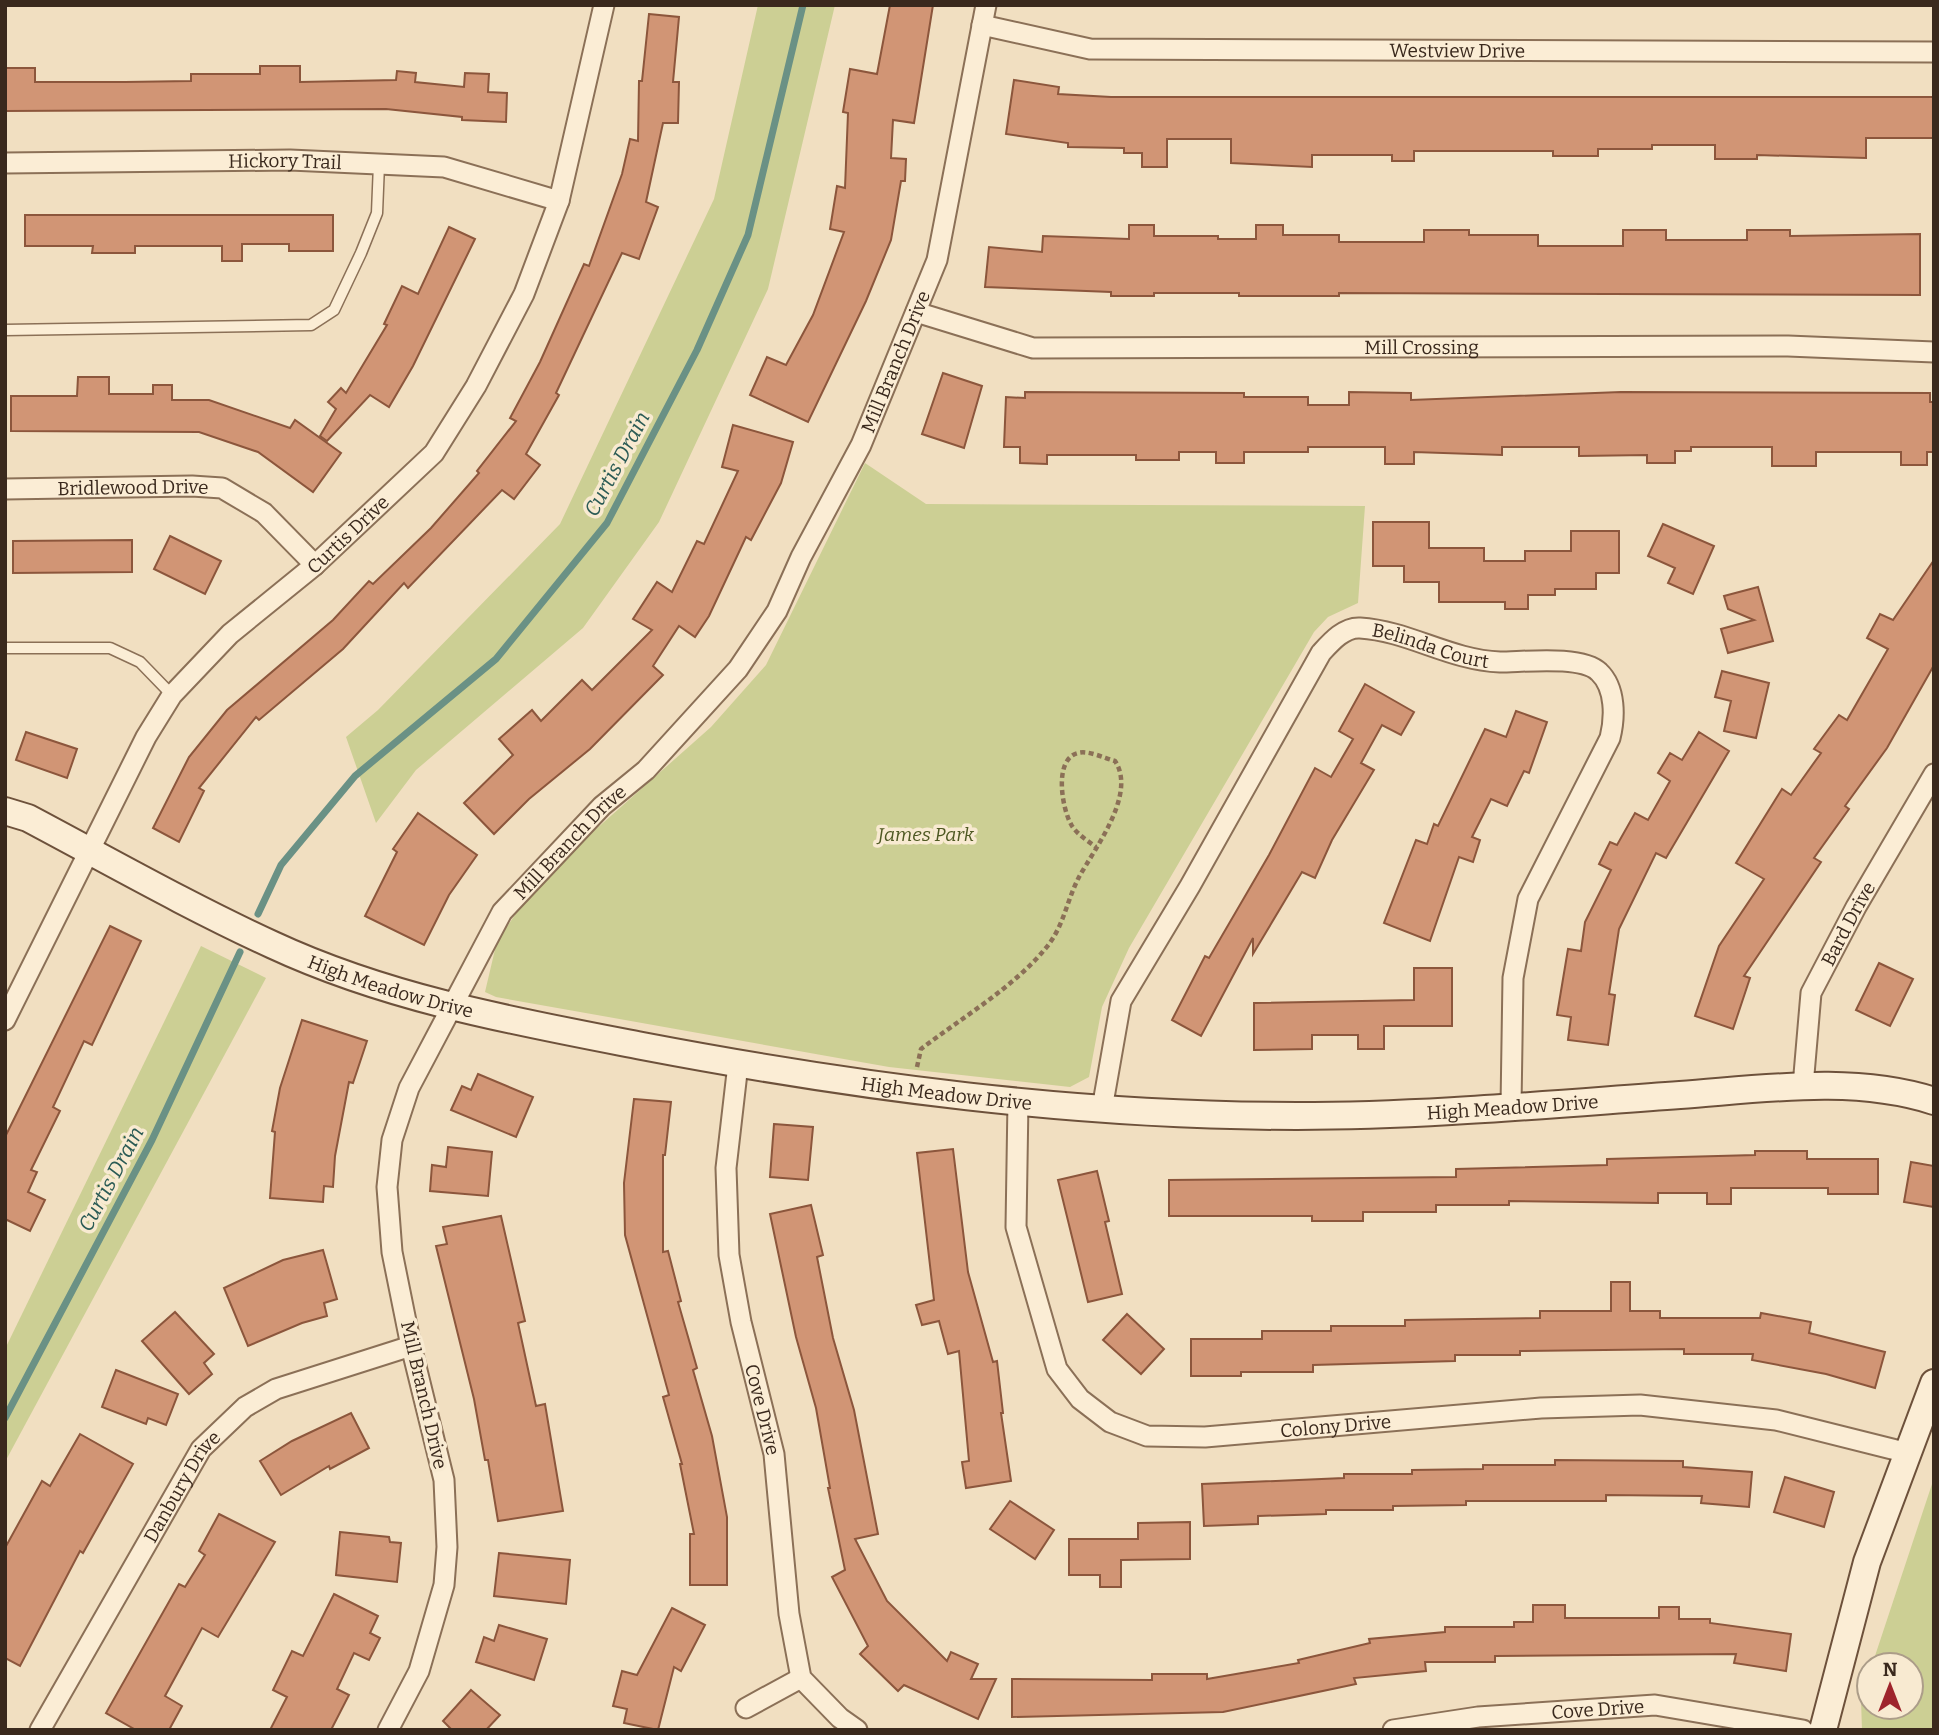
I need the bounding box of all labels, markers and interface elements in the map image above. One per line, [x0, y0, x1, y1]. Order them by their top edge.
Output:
street label: Westview Drive [1389, 39, 1525, 62]
street label: Hickory Trail [228, 148, 342, 174]
street label: Mill Branch Drive [856, 287, 935, 436]
street label: Mill Crossing [1364, 335, 1479, 359]
water label: Curtis Drain [578, 407, 656, 521]
street label: Bridlewood Drive [57, 474, 209, 500]
street label: Curtis Drive [302, 490, 393, 579]
street label: Belinda Court [1371, 618, 1490, 673]
street label: Mill Branch Drive [509, 780, 631, 904]
park label: James Park [876, 823, 975, 846]
street label: Bard Drive [1816, 877, 1880, 969]
street label: High Meadow Drive [304, 950, 476, 1022]
street label: High Meadow Drive [860, 1071, 1033, 1115]
street label: High Meadow Drive [1426, 1090, 1599, 1124]
water label: Curtis Drain [72, 1122, 150, 1236]
street label: Mill Branch Drive [396, 1319, 452, 1471]
street label: Cove Drive [740, 1362, 785, 1457]
street label: Colony Drive [1279, 1409, 1392, 1442]
street label: Danbury Drive [138, 1425, 225, 1547]
north arrow [1855, 1651, 1925, 1721]
text: N [1883, 1658, 1898, 1681]
street label: Cove Drive [1551, 1694, 1645, 1724]

